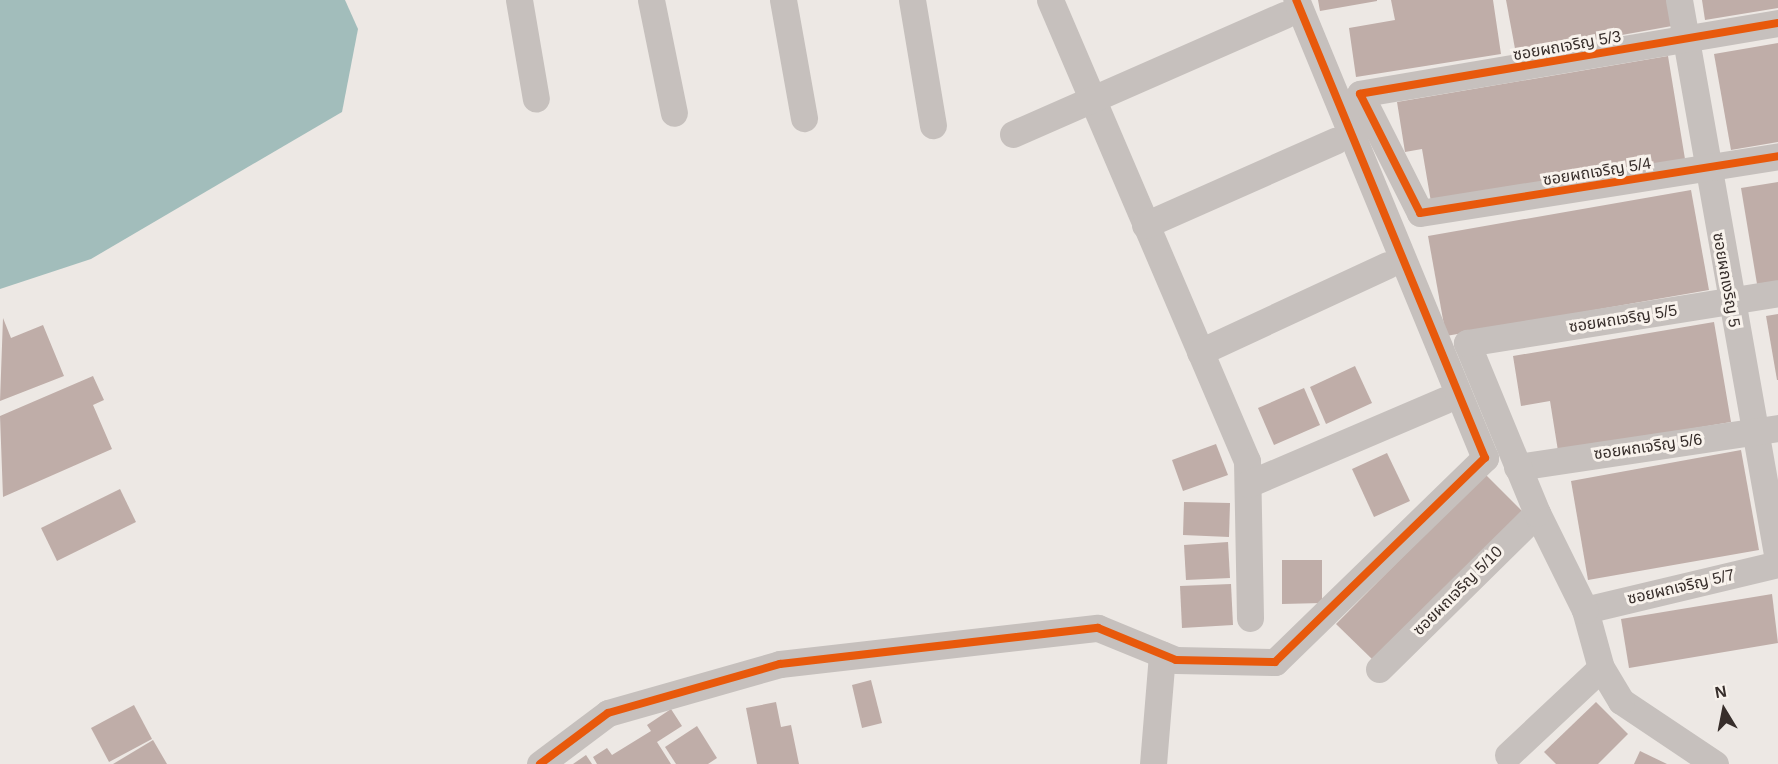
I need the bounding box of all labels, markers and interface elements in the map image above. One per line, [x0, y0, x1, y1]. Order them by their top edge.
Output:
street label: ซอยผถเจริญ 5/3 [1511, 27, 1623, 65]
street label: ซอยผถเจริญ 5/4 [1541, 154, 1653, 190]
street label: ซอยผถเงริญ 5 [1708, 231, 1744, 329]
street label: ซอยผถเจริญ 5/5 [1567, 301, 1679, 337]
street label: ซอยผถเจริญ 5/6 [1593, 430, 1703, 464]
street label: ซอยผถเจริญ 5/10 [1409, 542, 1507, 640]
street label: ซอยผถเจริญ 5/7 [1626, 565, 1736, 609]
north arrow [1694, 680, 1754, 740]
text: N [1714, 682, 1728, 701]

